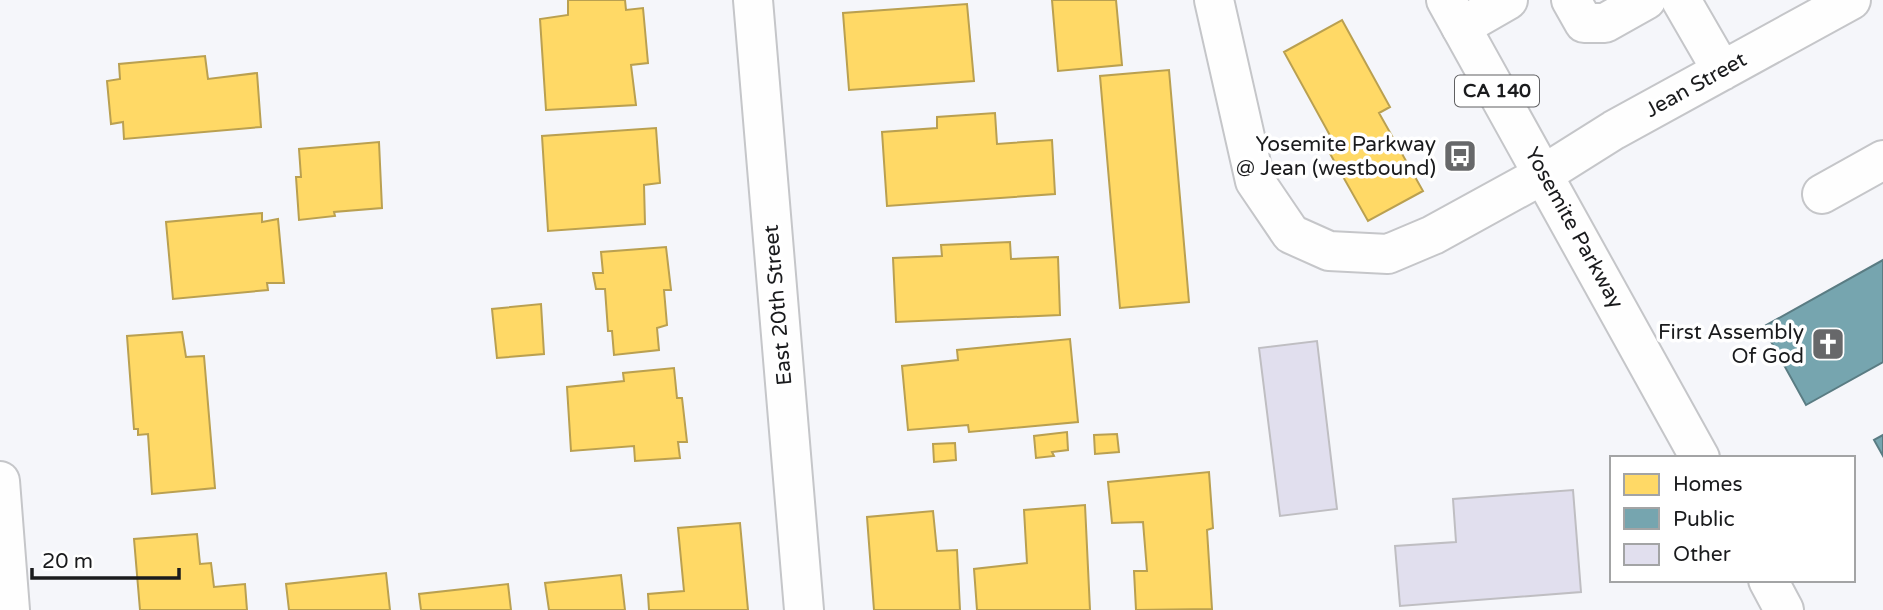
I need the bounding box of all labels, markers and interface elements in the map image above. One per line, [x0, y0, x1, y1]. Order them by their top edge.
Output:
street label: Jean Street [1641, 47, 1751, 123]
road number: CA 140 [1455, 76, 1539, 106]
place label: Yosemite Parkway @ Jean (westbound) [1236, 132, 1436, 181]
bus stop icon: Yosemite Parkway @ Jean (westbound) [1441, 137, 1479, 175]
street label: Yosemite Parkway [1519, 143, 1629, 313]
street label: East 20th Street [759, 224, 797, 386]
place label: First Assembly Of God [1658, 320, 1804, 369]
church icon: First Assembly Of God [1809, 325, 1847, 363]
legend [1610, 456, 1855, 582]
text: Homes [1673, 472, 1743, 497]
text: Public [1673, 507, 1735, 532]
scale bar [32, 536, 178, 580]
text: Other [1673, 542, 1731, 567]
text: 20 m [42, 549, 93, 574]

